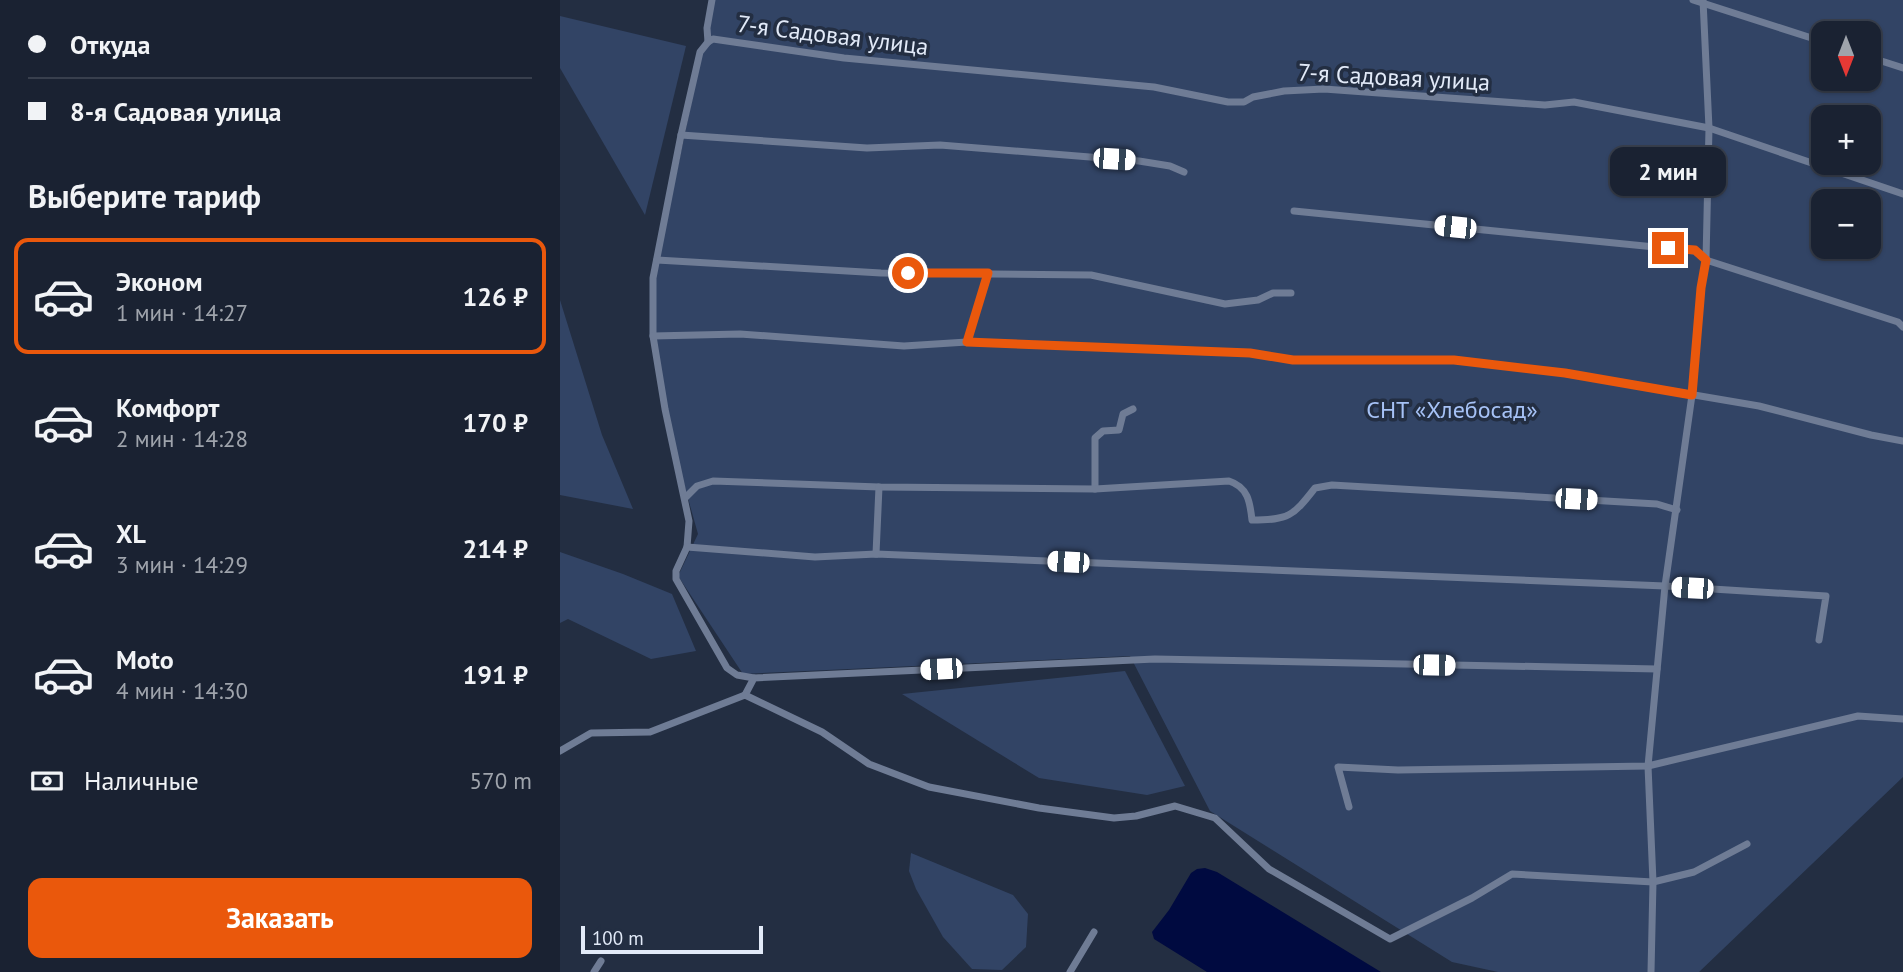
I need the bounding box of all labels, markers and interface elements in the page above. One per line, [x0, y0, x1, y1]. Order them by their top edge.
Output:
street label: 7-я Садовая улица [736, 8, 930, 62]
north arrow [1811, 21, 1881, 91]
map controls [1811, 21, 1881, 259]
text: Откуда [70, 28, 150, 61]
street label: 7-я Садовая улица [1297, 56, 1491, 98]
text: 8-я Садовая улица [70, 95, 282, 128]
button: + [1811, 105, 1881, 175]
callout: 2 мин [1610, 146, 1726, 196]
car [1093, 147, 1136, 171]
text: 2 мин [1638, 157, 1698, 186]
text: Выберите тариф [28, 175, 261, 217]
button: − [1811, 189, 1881, 259]
car [1434, 214, 1477, 240]
route end [1652, 232, 1684, 264]
route start [892, 257, 924, 289]
icon: car [32, 265, 95, 328]
text: Эконом [116, 265, 203, 298]
text: 126 ₽ [462, 280, 528, 313]
text: 1 мин · 14:27 [116, 298, 248, 327]
icon: car [32, 391, 95, 454]
text: Комфорт [116, 391, 219, 424]
park label: СНТ «Хлебосад» [1366, 394, 1538, 425]
text: 170 ₽ [462, 406, 528, 439]
text: 2 мин · 14:28 [116, 424, 248, 453]
car [1555, 487, 1598, 511]
icon: car [32, 517, 95, 580]
text: XL [116, 517, 146, 550]
text: 214 ₽ [462, 532, 528, 565]
text: 3 мин · 14:29 [116, 550, 248, 579]
car [1047, 550, 1090, 574]
car [1671, 576, 1714, 600]
icon: car [32, 643, 95, 706]
text: Moto [116, 643, 174, 676]
car [1413, 654, 1456, 676]
car [920, 657, 963, 681]
text: 191 ₽ [462, 658, 528, 691]
text: 4 мин · 14:30 [116, 676, 248, 705]
icon: cash [28, 762, 66, 800]
text: Наличные [84, 764, 199, 797]
text: 570 m [470, 766, 532, 795]
button: Заказать [28, 878, 532, 958]
scale bar [581, 923, 763, 955]
text: 100 m [592, 926, 644, 950]

